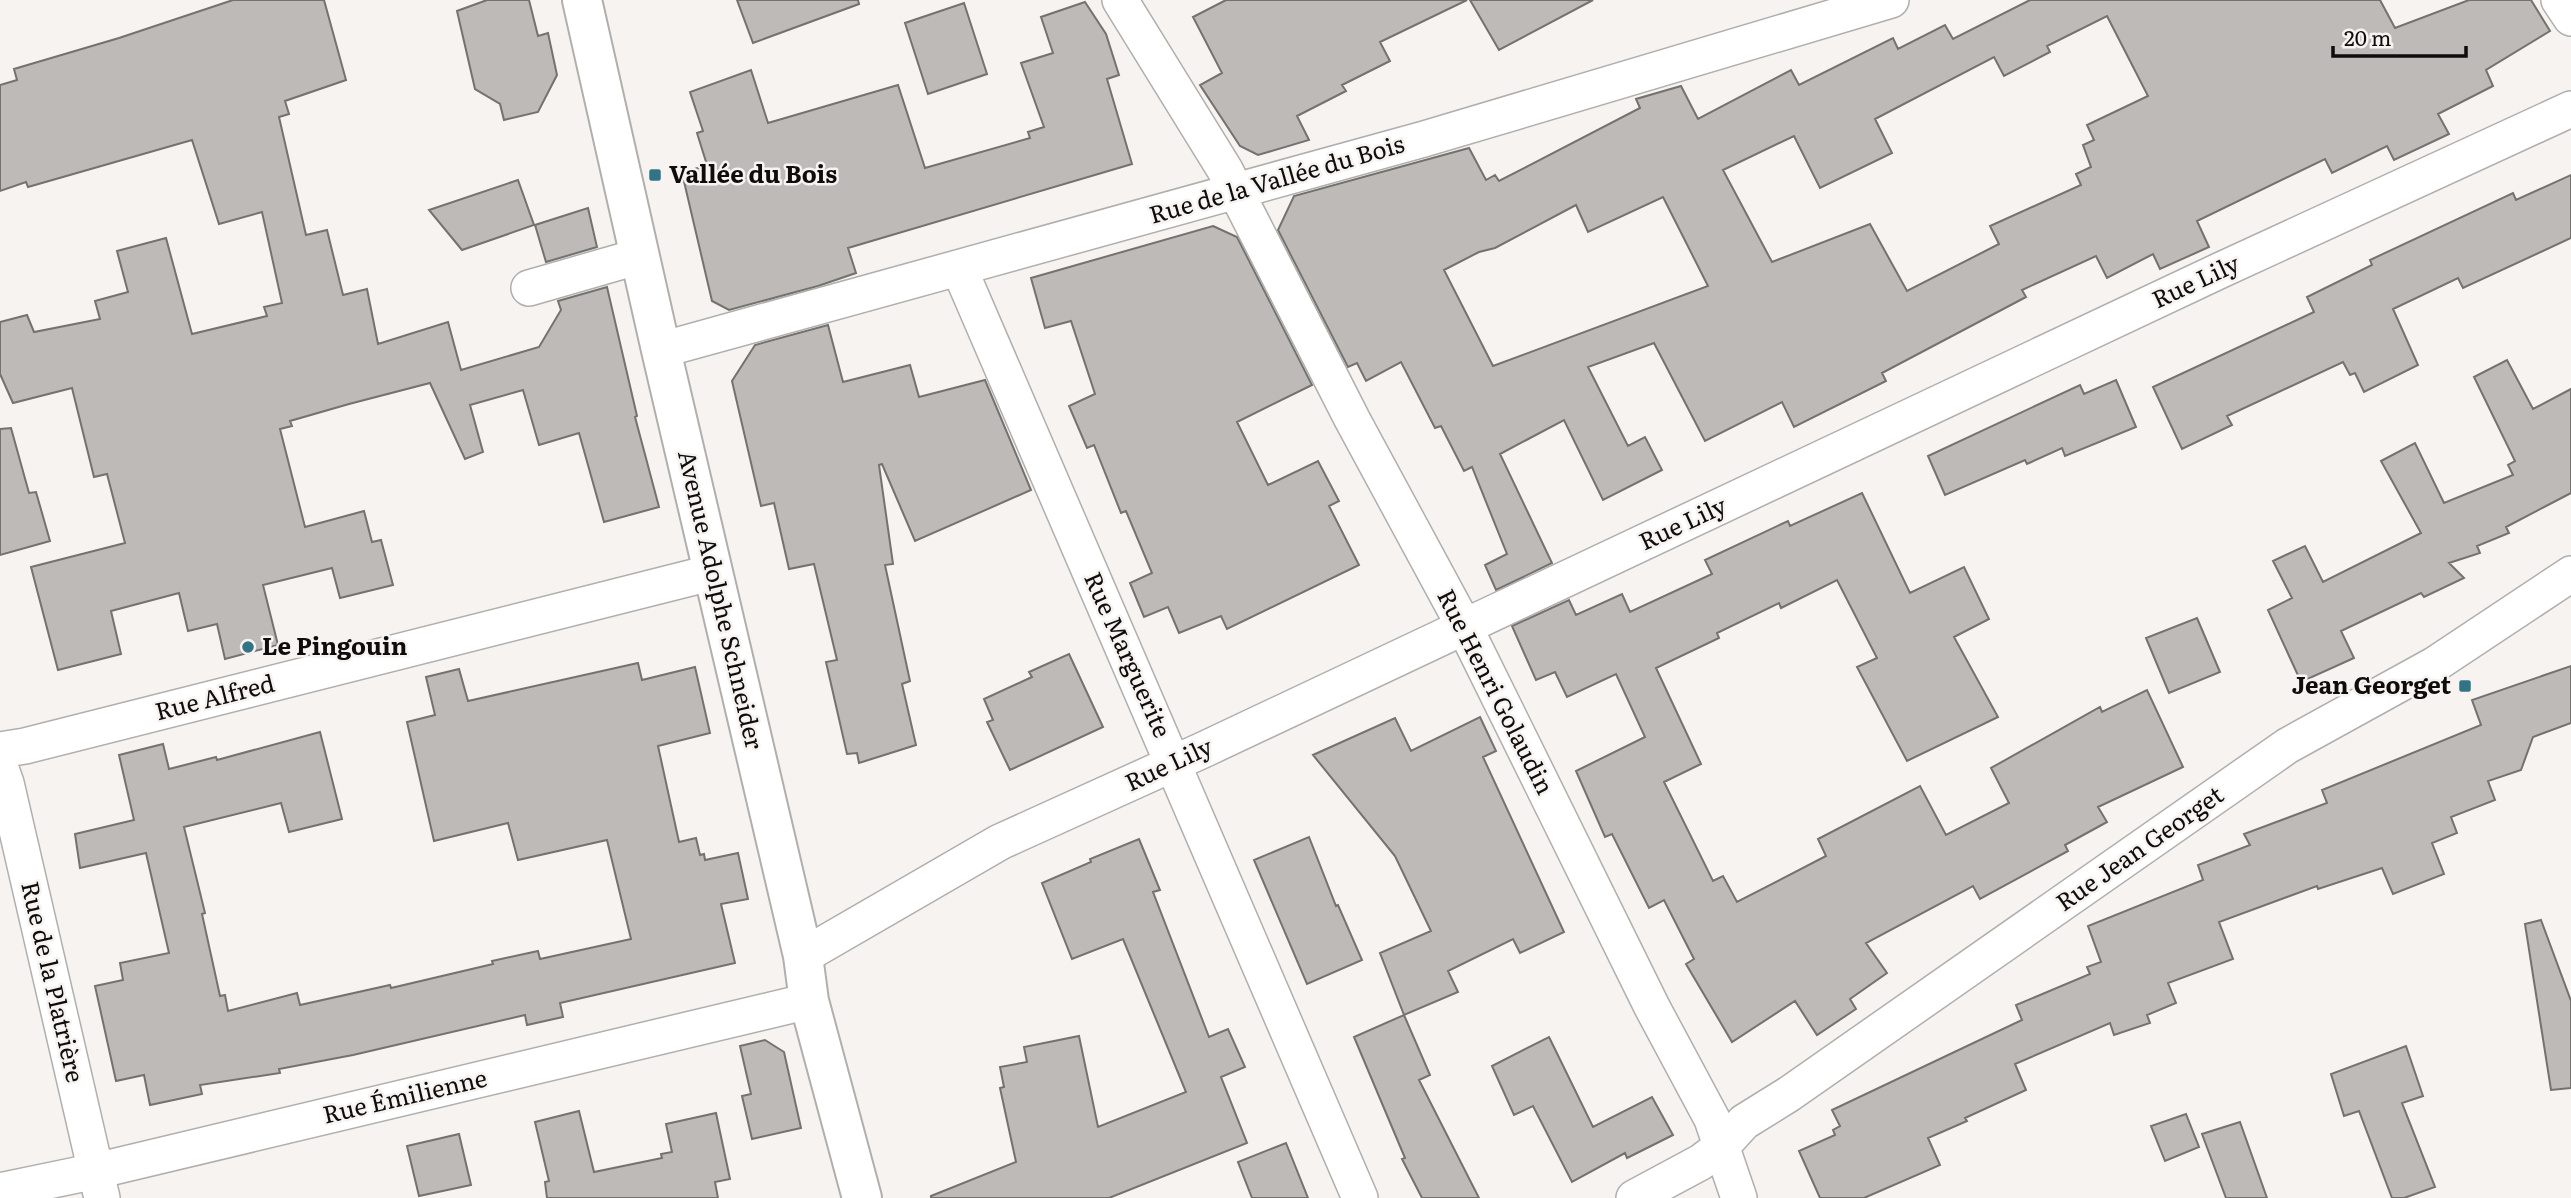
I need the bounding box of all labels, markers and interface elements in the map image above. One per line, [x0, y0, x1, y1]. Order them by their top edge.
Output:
scale bar [2333, 14, 2466, 58]
text: 20 m [2344, 21, 2391, 52]
street label: Rue de la Vallée du Bois [1145, 124, 1408, 231]
place label: Vallée du Bois [669, 155, 837, 190]
marker: Vallée du Bois [647, 167, 663, 183]
street label: Rue Lily [2145, 244, 2245, 315]
street label: Avenue Adolphe Schneider [671, 446, 774, 753]
street label: Rue Lily [1632, 486, 1732, 557]
street label: Rue Marguerite [1077, 566, 1181, 742]
street label: Rue Henri Golaudin [1430, 582, 1564, 800]
place label: Le Pingouin [262, 627, 408, 662]
marker: Le Pingouin [240, 639, 256, 655]
street label: Rue Alfred [151, 664, 278, 727]
place label: Jean Georget [2292, 666, 2451, 701]
marker: Jean Georget [2457, 678, 2473, 694]
street label: Rue Lily [1118, 727, 1218, 798]
street label: Rue Jean Georget [2048, 776, 2230, 918]
street label: Rue de la Platrière [14, 877, 95, 1085]
street label: Rue Émilienne [319, 1059, 490, 1130]

